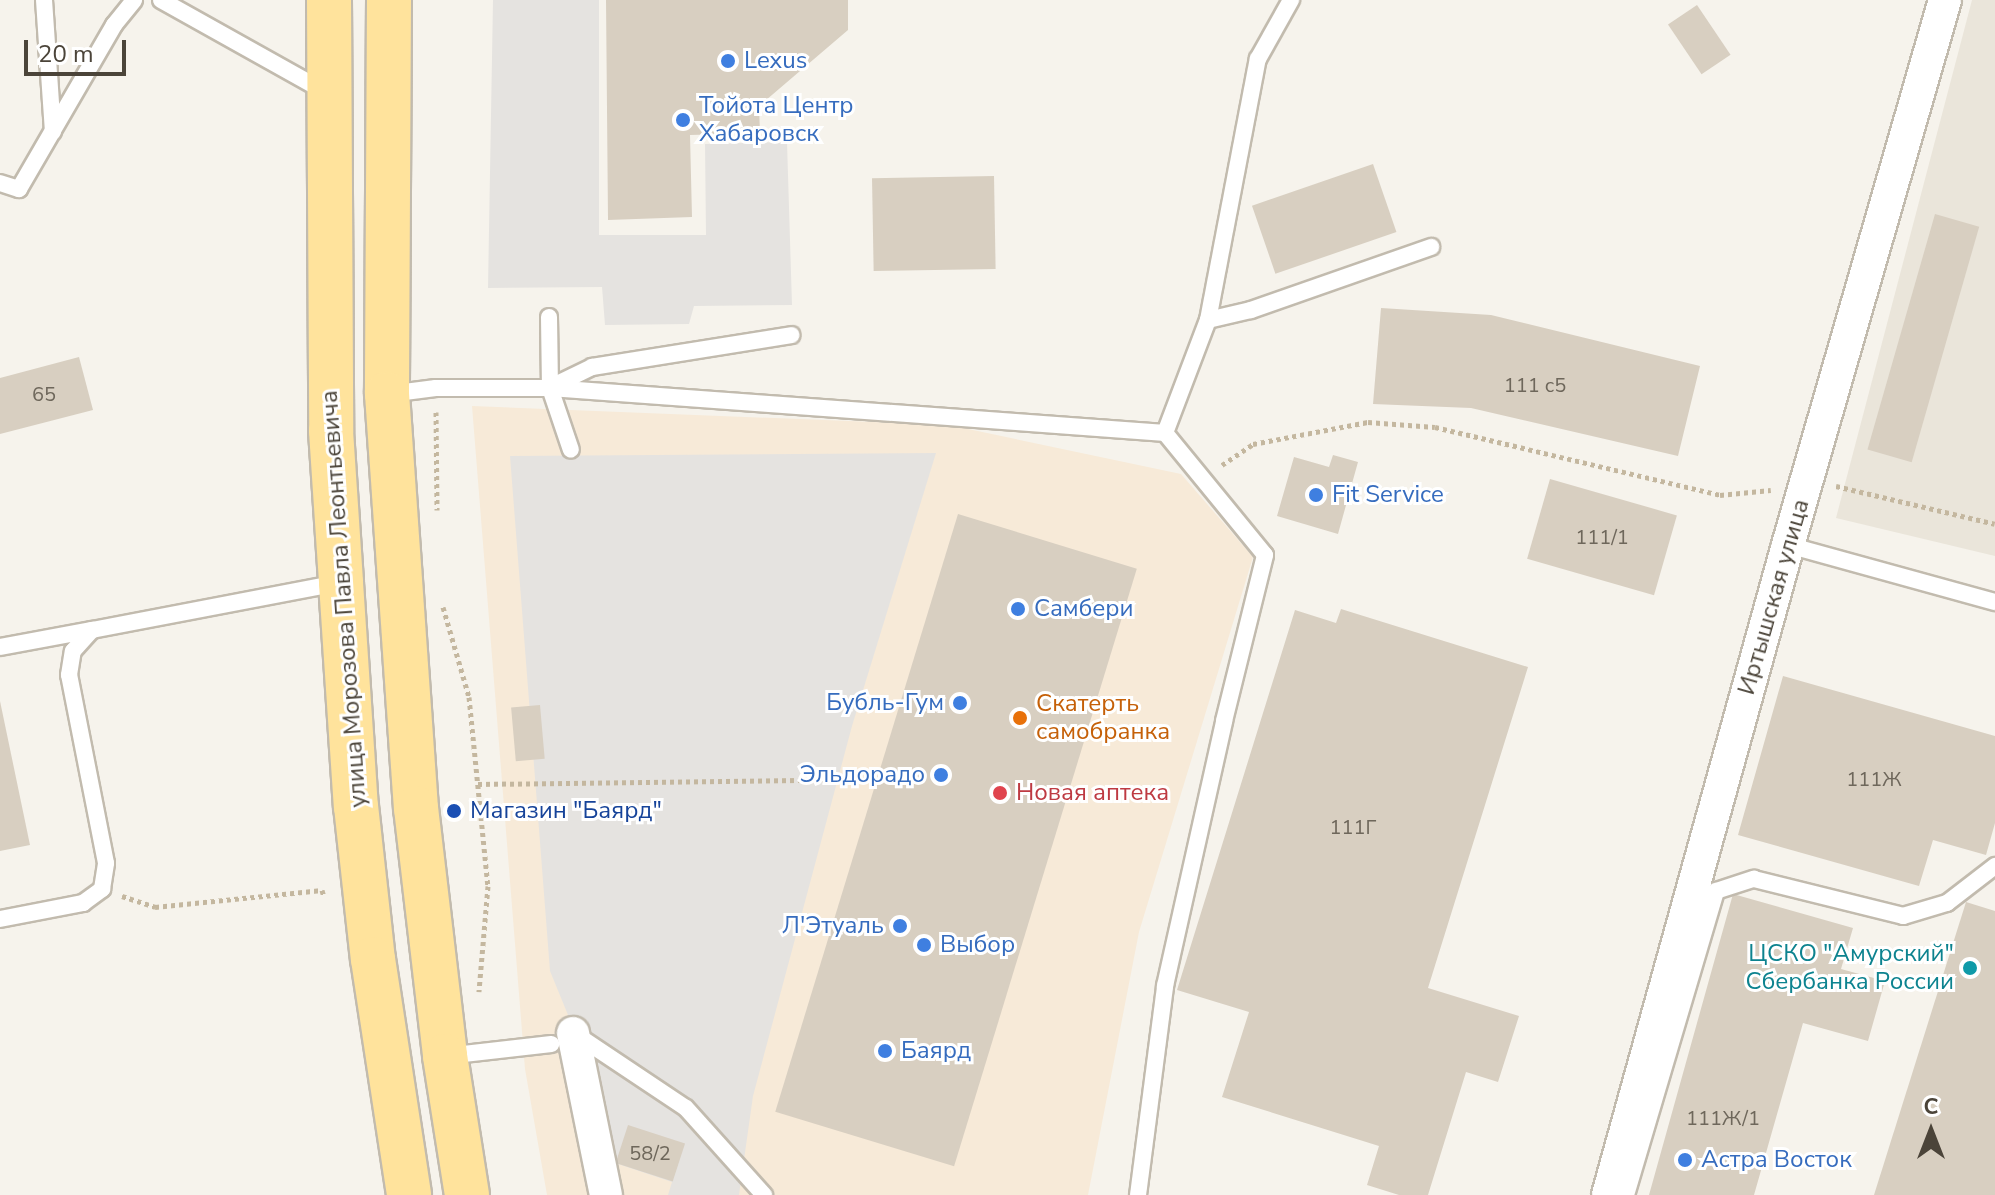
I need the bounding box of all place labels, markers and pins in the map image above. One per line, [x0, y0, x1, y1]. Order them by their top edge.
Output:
place label: Lexus [744, 47, 807, 75]
marker: Lexus [719, 52, 737, 70]
place label: Тойота Центр Хабаровск [699, 92, 854, 148]
marker: Тойота Центр Хабаровск [674, 111, 692, 129]
place label: Fit Service [1332, 481, 1444, 509]
marker: Fit Service [1307, 486, 1325, 504]
place label: Самбери [1034, 595, 1134, 623]
marker: Самбери [1009, 600, 1027, 618]
place label: Бубль-Гум [826, 689, 944, 717]
place label: Скатерть самобранка [1036, 690, 1170, 746]
marker: Бубль-Гум [951, 694, 969, 712]
marker: Скатерть самобранка [1011, 709, 1029, 727]
place label: Эльдорадо [800, 761, 925, 789]
marker: Эльдорадо [932, 766, 950, 784]
place label: Новая аптека [1016, 779, 1169, 807]
marker: Новая аптека [991, 784, 1009, 802]
place label: Магазин "Баярд" [470, 797, 662, 825]
marker: Магазин "Баярд" [445, 802, 463, 820]
place label: Л'Этуаль [782, 912, 884, 940]
marker: Л'Этуаль [891, 917, 909, 935]
place label: Выбор [940, 931, 1015, 959]
marker: Выбор [915, 936, 933, 954]
place label: ЦСКО "Амурский" Сбербанка России [1746, 940, 1954, 996]
marker: ЦСКО "Амурский" Сбербанка России [1961, 959, 1979, 977]
place label: Баярд [901, 1037, 971, 1065]
marker: Баярд [876, 1042, 894, 1060]
place label: Астра Восток [1701, 1146, 1852, 1174]
marker: Астра Восток [1676, 1151, 1694, 1169]

